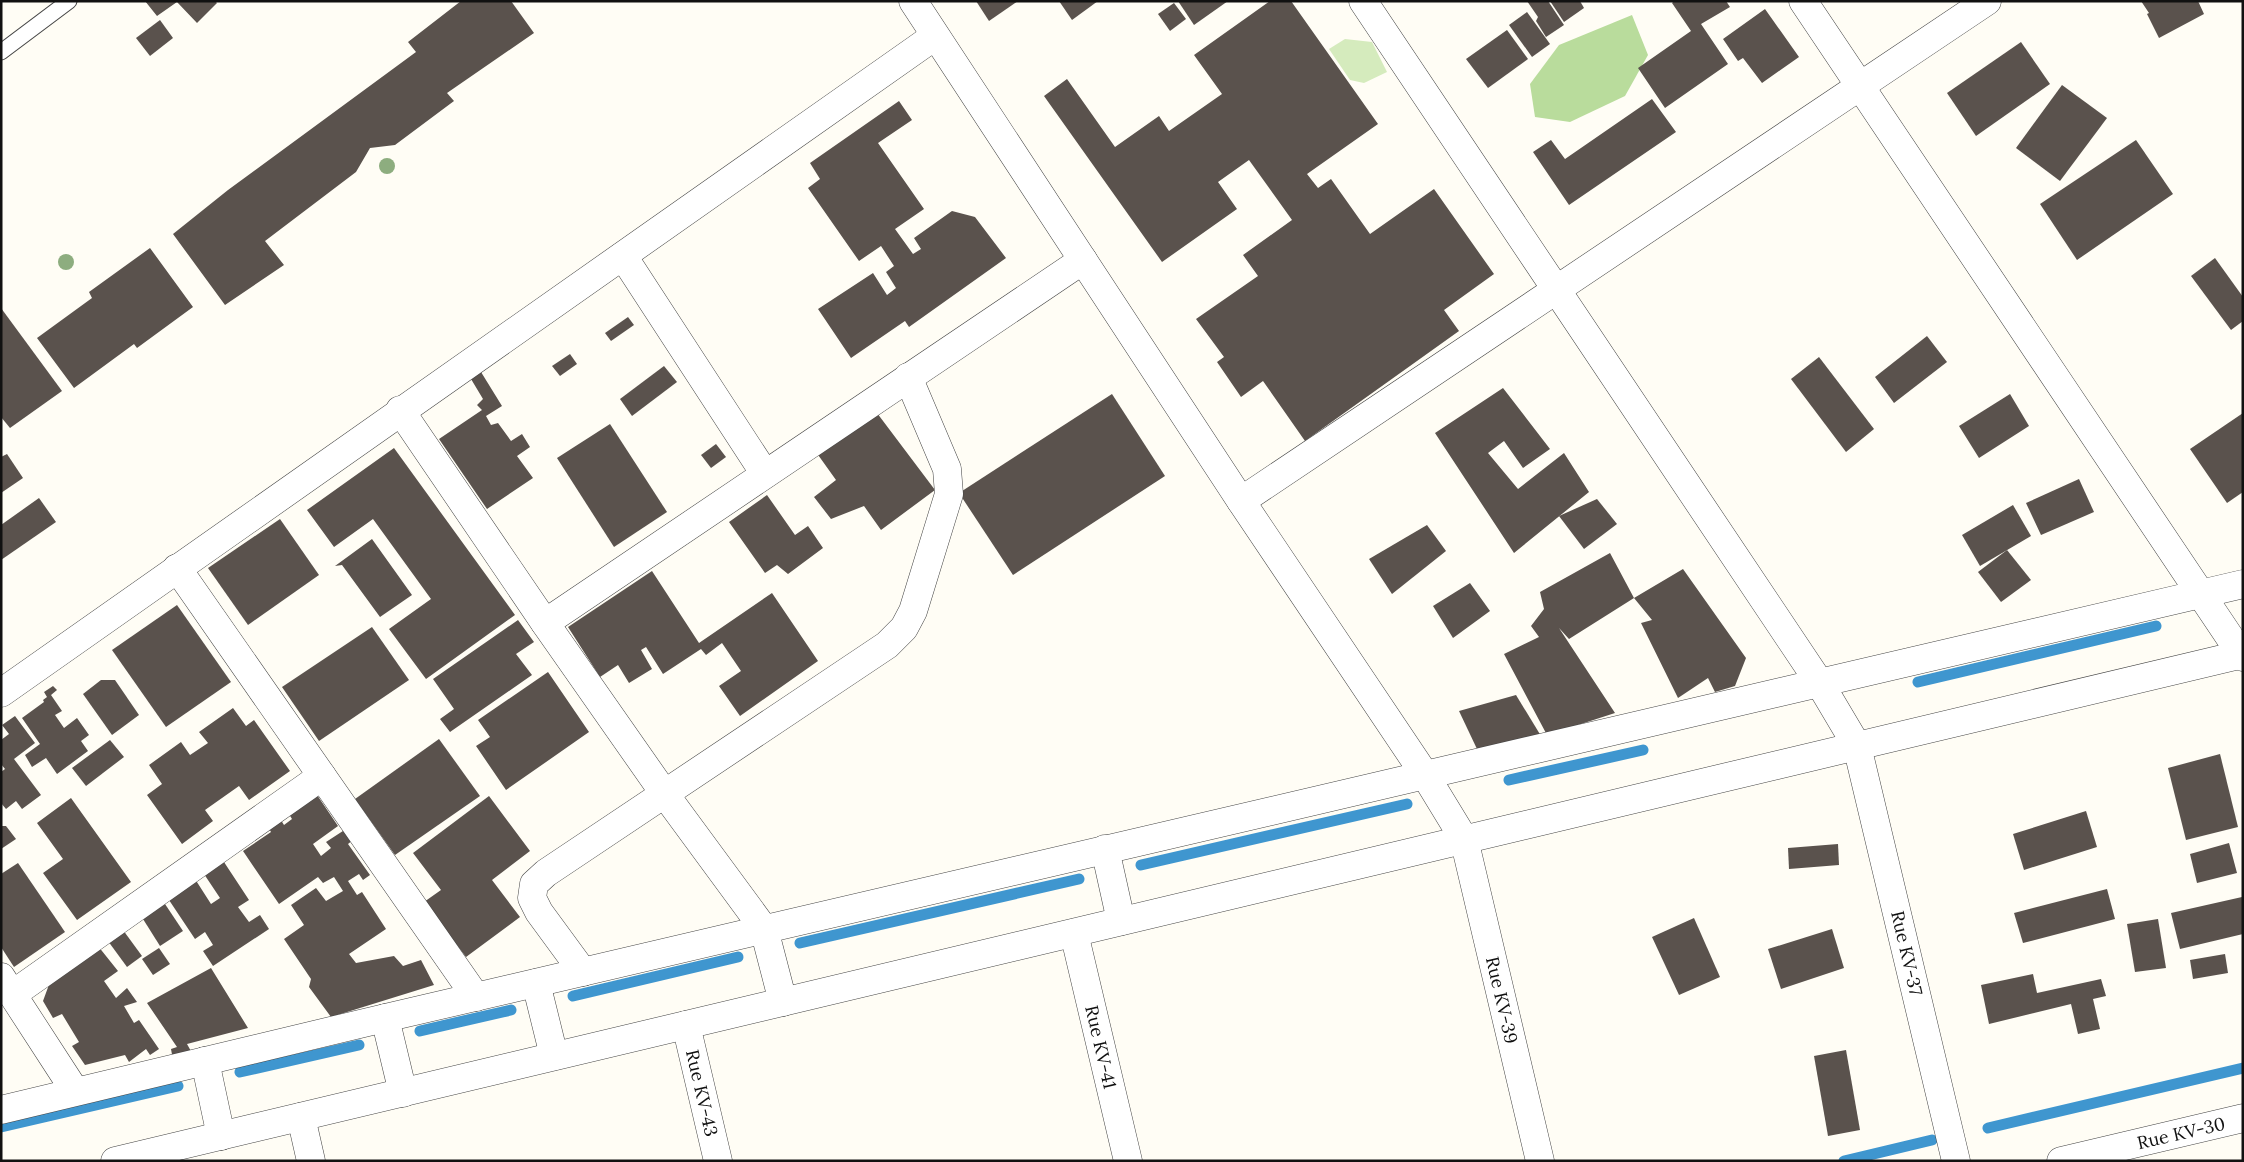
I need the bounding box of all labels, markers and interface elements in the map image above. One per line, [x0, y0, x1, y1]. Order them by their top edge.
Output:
street label: Rue KV-37 [1886, 908, 1928, 998]
street label: Rue KV-39 [1481, 954, 1523, 1046]
street label: Rue KV-41 [1080, 1003, 1122, 1091]
street label: Rue KV-43 [681, 1047, 723, 1139]
street label: Rue KV-30 [2135, 1112, 2227, 1154]

